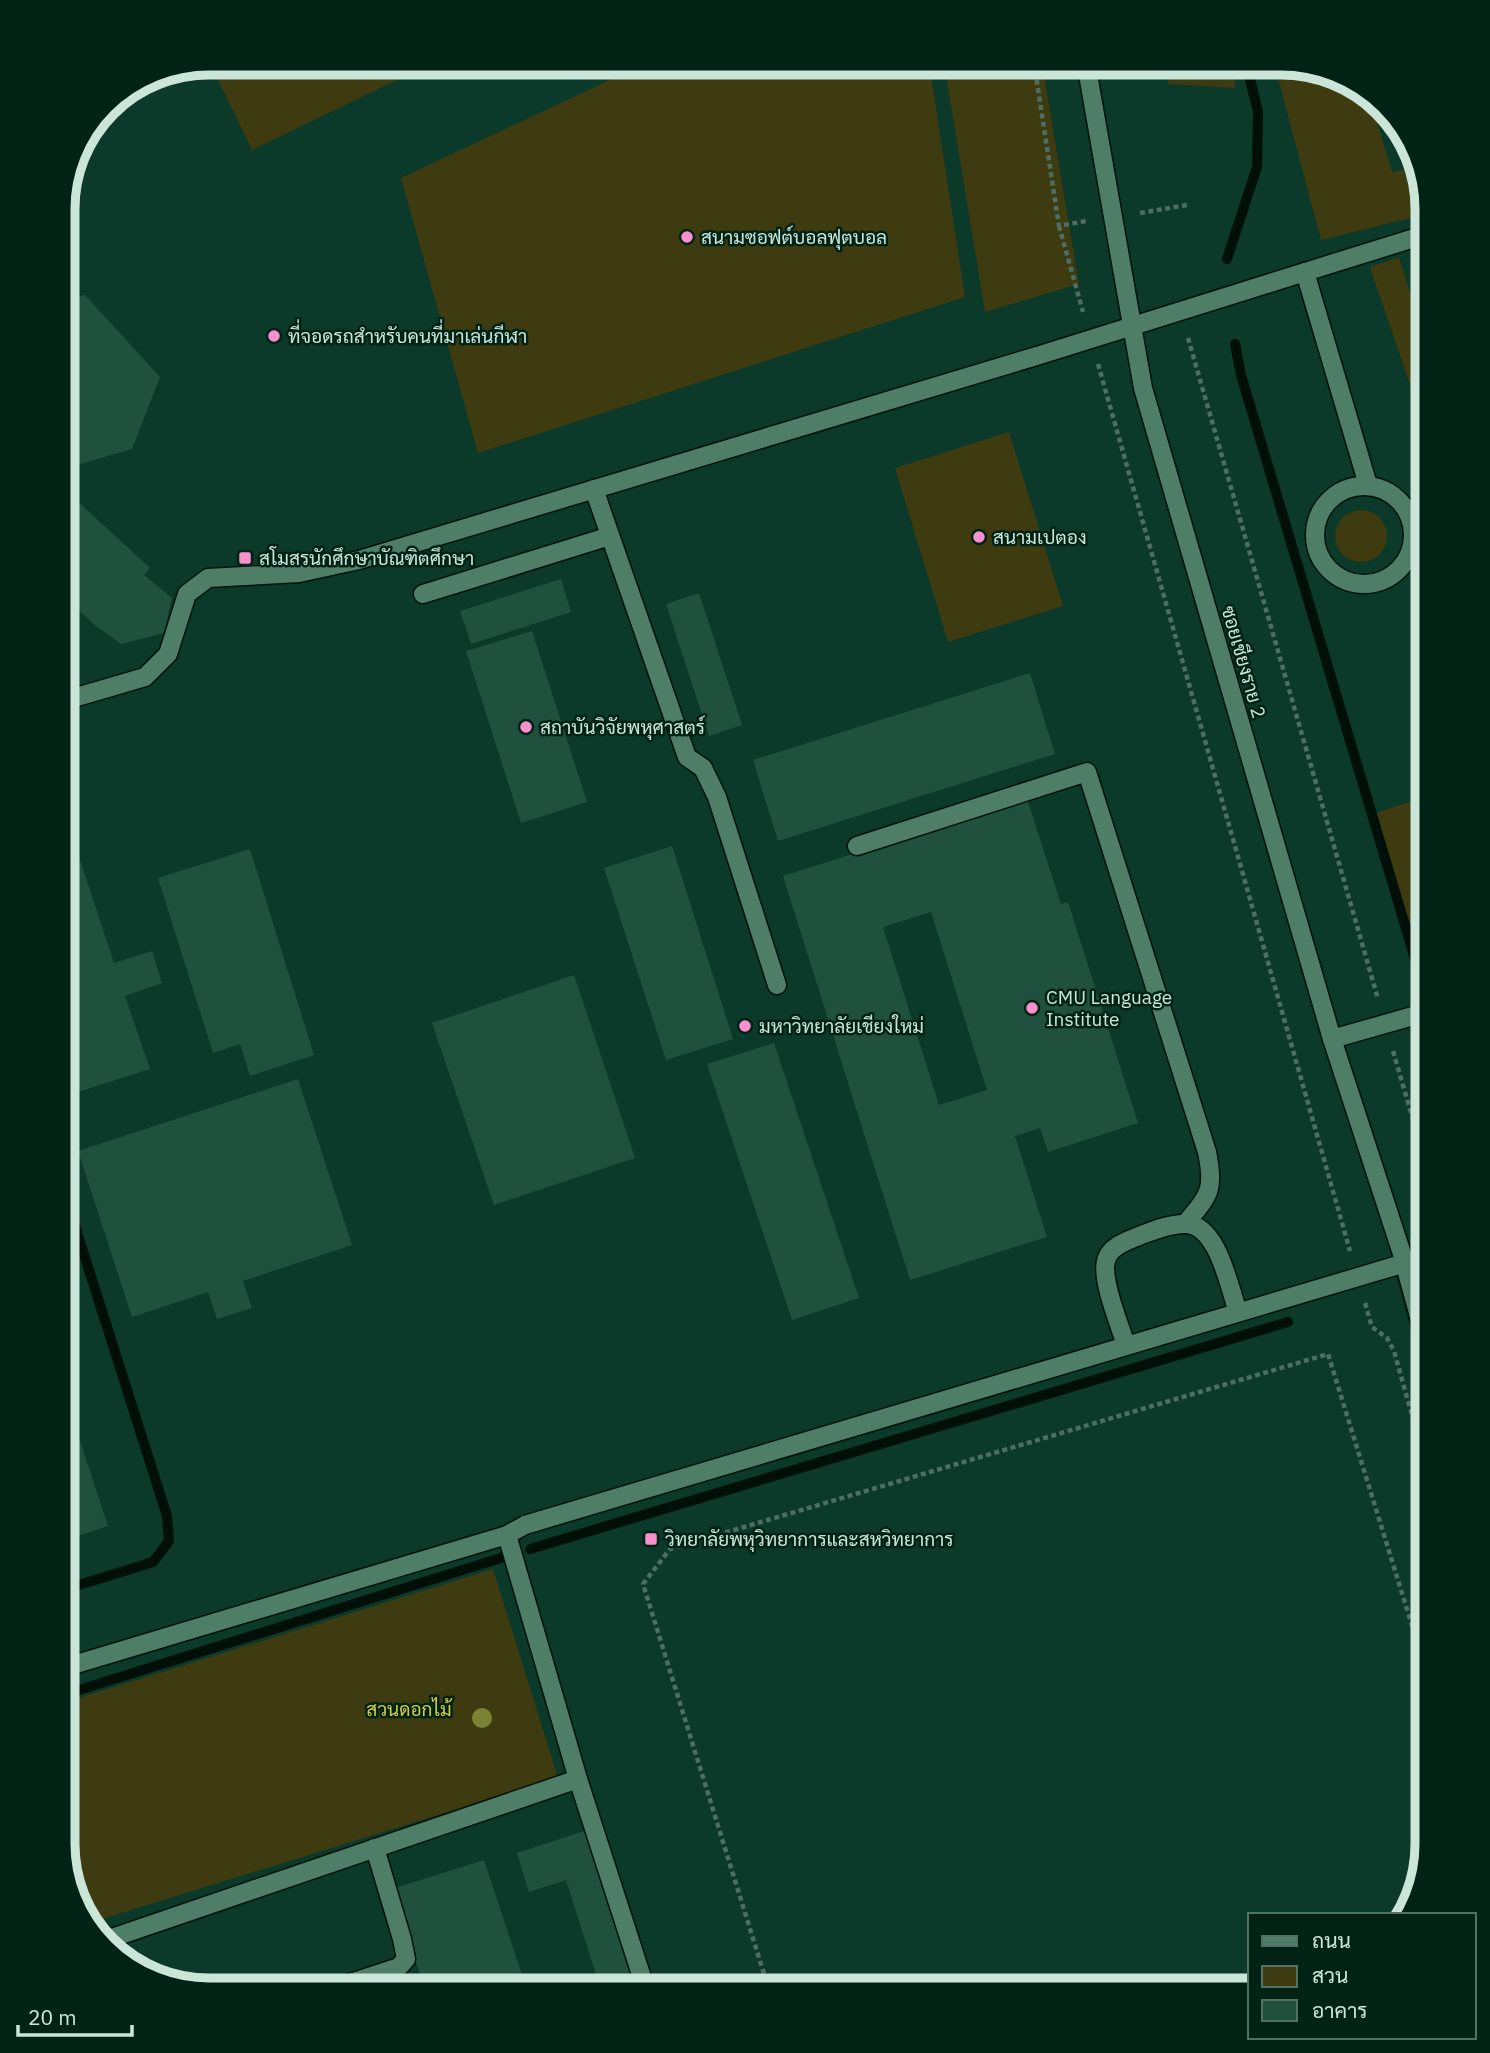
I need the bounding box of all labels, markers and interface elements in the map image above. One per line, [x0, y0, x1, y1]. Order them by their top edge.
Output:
place label: สนามซอฟต์บอลฟุตบอล [701, 225, 887, 250]
marker: สนามซอฟต์บอลฟุตบอล [679, 229, 695, 245]
place label: ที่จอดรถสำหรับคนที่มาเล่นกีฬา [288, 319, 527, 348]
marker: ที่จอดรถสำหรับคนที่มาเล่นกีฬา [266, 328, 282, 344]
place label: สนามเปตอง [993, 525, 1087, 549]
marker: สนามเปตอง [971, 529, 987, 545]
place label: สโมสรนักศึกษาบัณฑิตศึกษา [259, 546, 474, 570]
marker: สโมสรนักศึกษาบัณฑิตศึกษา [237, 550, 253, 566]
street label: ซอยเชียงราย 2 [1217, 603, 1271, 721]
place label: สถาบันวิจัยพหุศาสตร์ [540, 715, 705, 740]
marker: สถาบันวิจัยพหุศาสตร์ [518, 719, 534, 735]
place label: CMU Language Institute [1046, 985, 1172, 1031]
marker: CMU Language Institute [1024, 1000, 1040, 1016]
place label: มหาวิทยาลัยเชียงใหม่ [759, 1014, 924, 1038]
marker: มหาวิทยาลัยเชียงใหม่ [737, 1018, 753, 1034]
place label: วิทยาลัยพหุวิทยาการและสหวิทยาการ [665, 1527, 954, 1552]
marker: วิทยาลัยพหุวิทยาการและสหวิทยาการ [643, 1531, 659, 1547]
park label: สวนดอกไม้ [366, 1697, 453, 1721]
legend [1248, 1913, 1476, 2039]
text: ถนน [1312, 1926, 1351, 1954]
text: สวน [1312, 1961, 1348, 1989]
scale bar [18, 1994, 131, 2038]
text: อาคาร [1312, 1996, 1368, 2024]
text: 20 m [28, 2003, 77, 2031]

